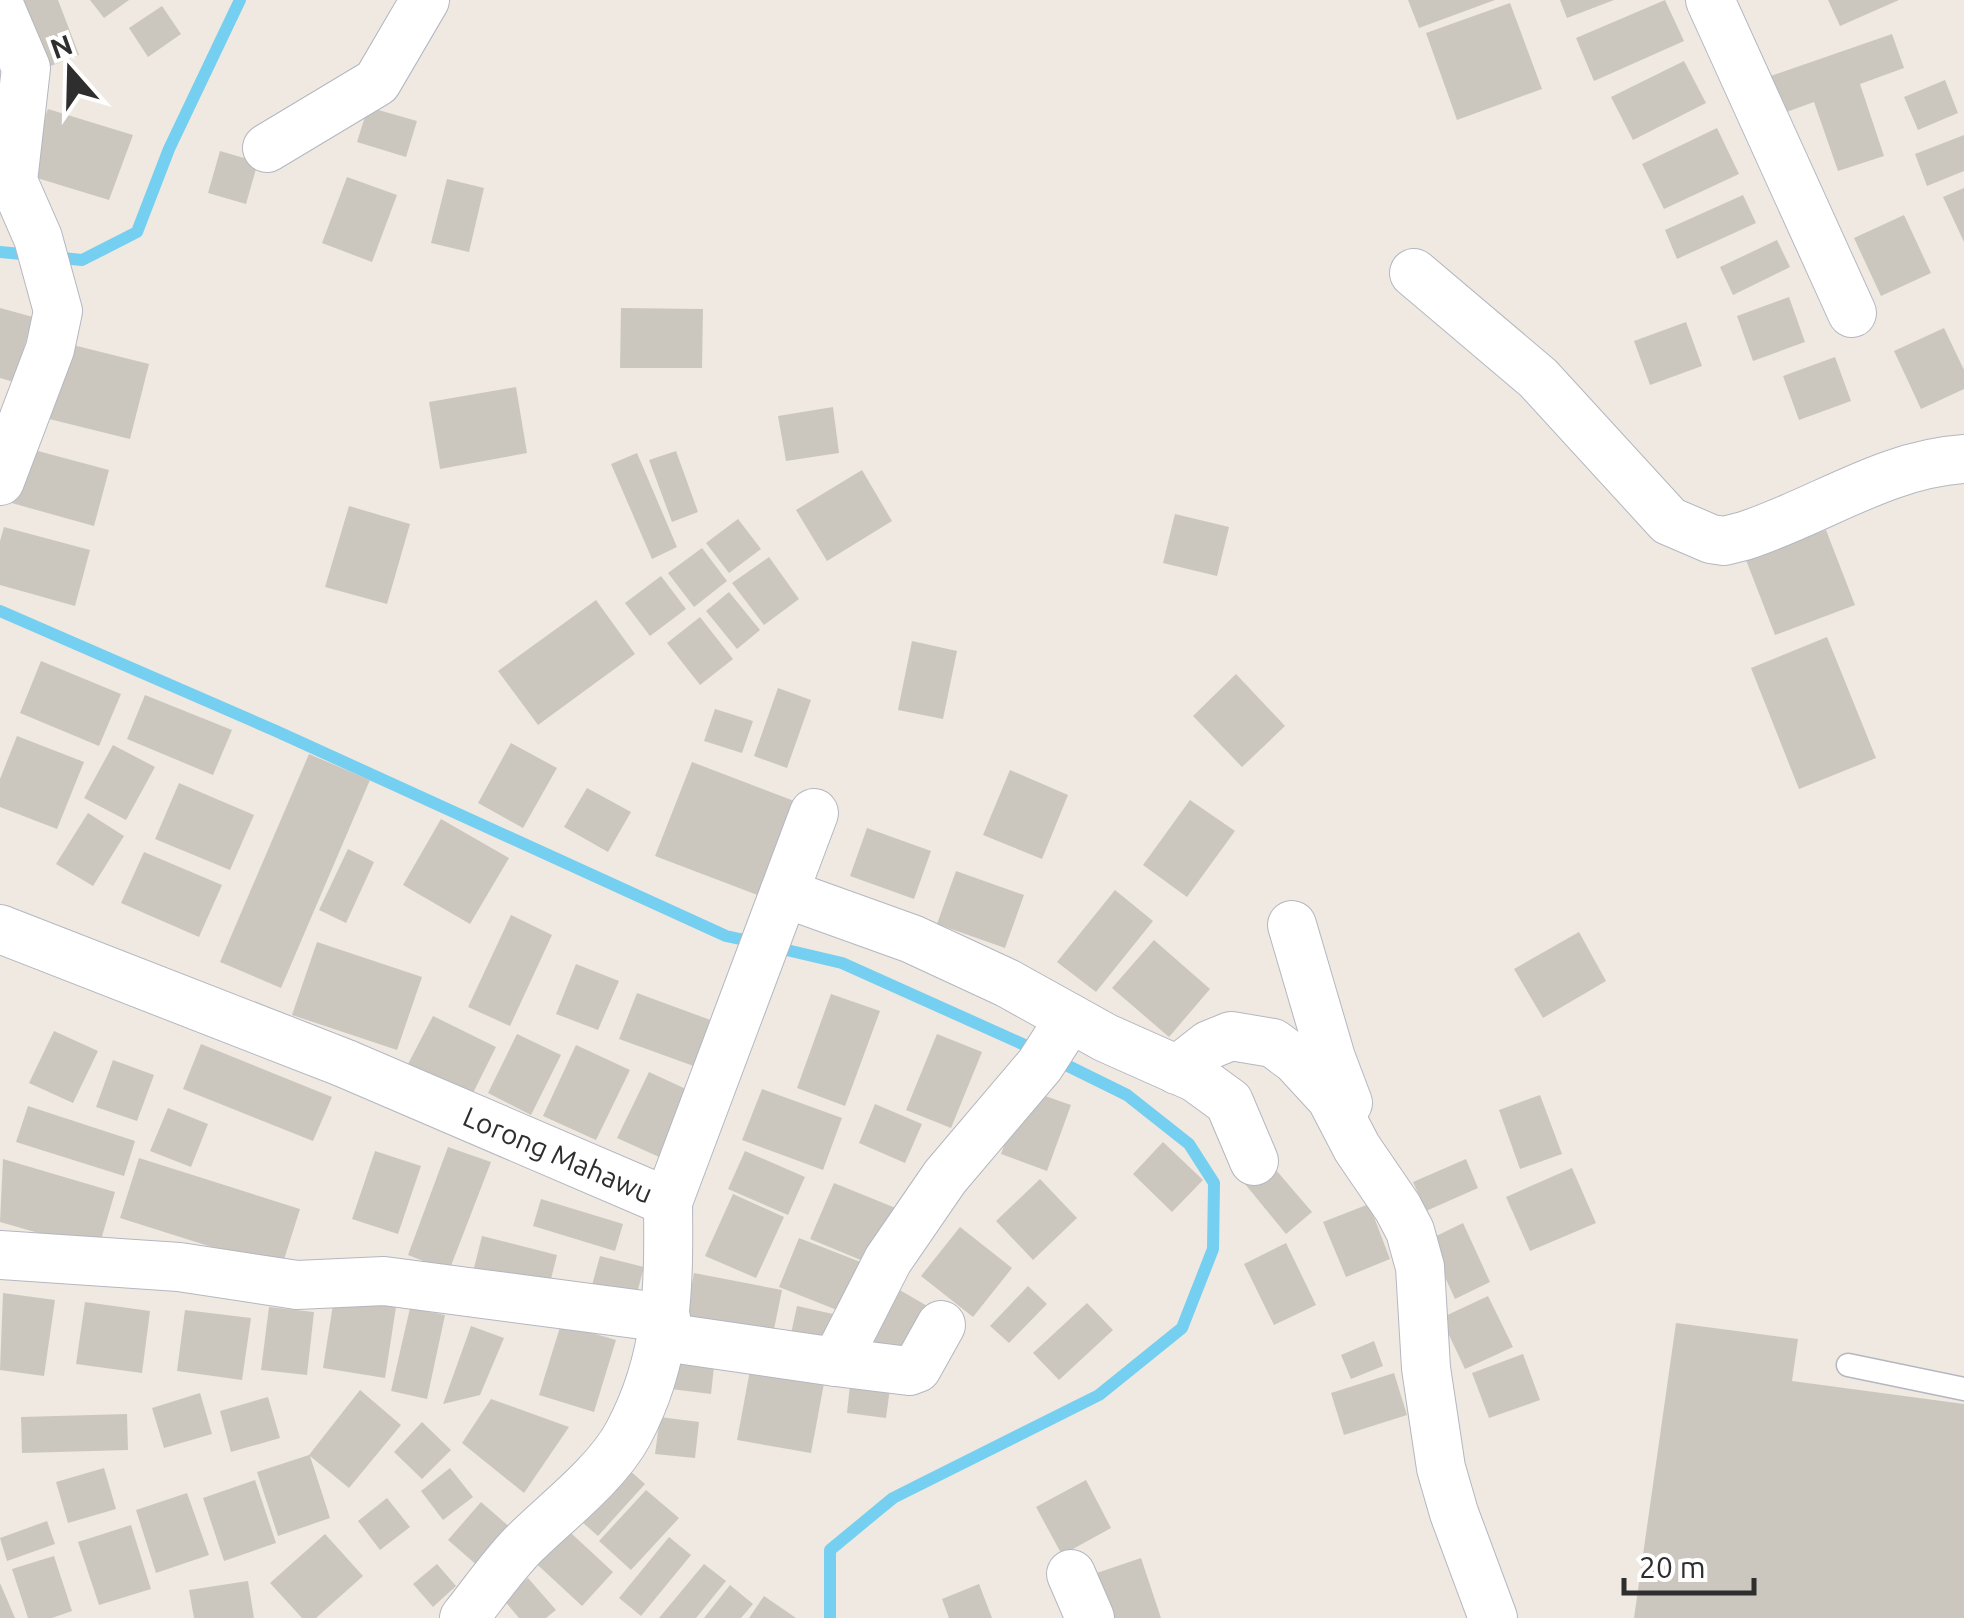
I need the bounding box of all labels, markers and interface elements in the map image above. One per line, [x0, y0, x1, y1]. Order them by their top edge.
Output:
north arrow [20, 20, 120, 120]
text: N [46, 28, 76, 64]
street label: Lorong Mahawu [459, 1100, 658, 1209]
scale bar [1624, 1533, 1754, 1595]
text: 20 m [1639, 1550, 1706, 1584]

